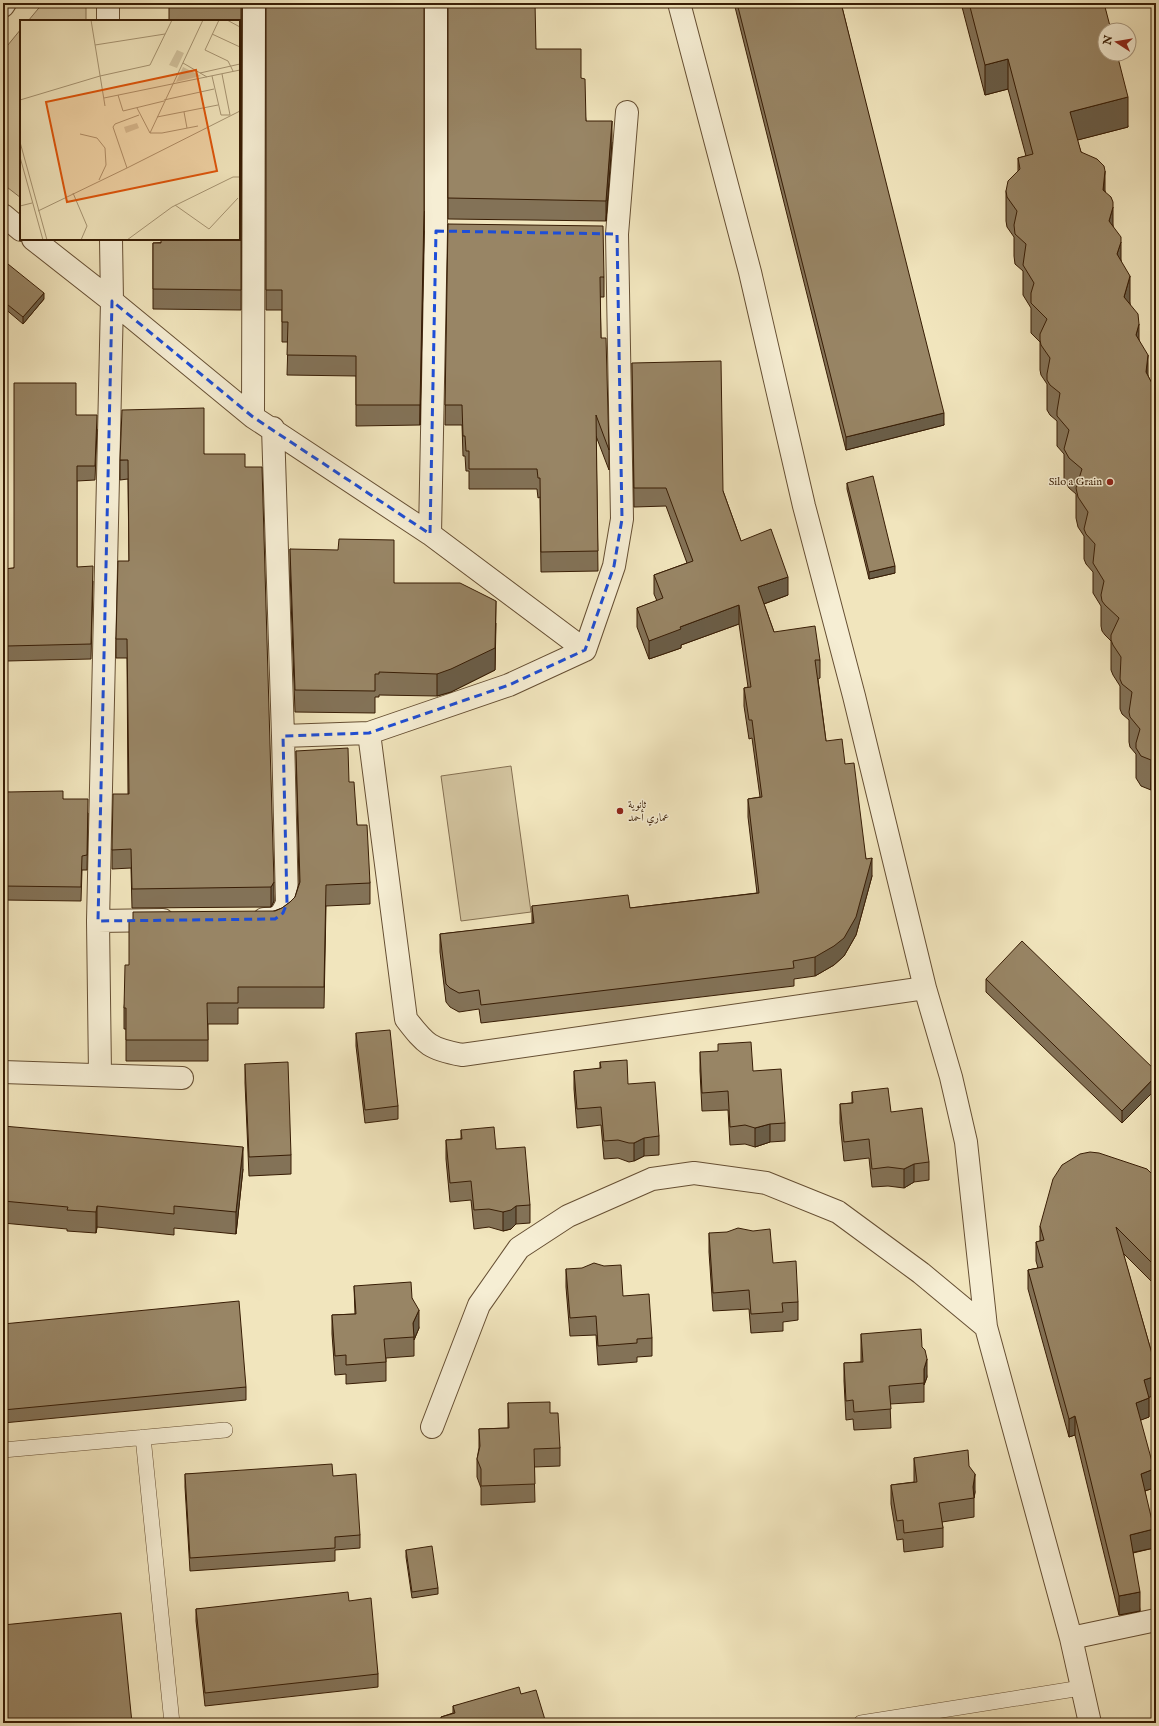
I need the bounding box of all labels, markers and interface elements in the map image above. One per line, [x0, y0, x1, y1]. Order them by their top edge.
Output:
inset map [20, 20, 240, 240]
north arrow [1097, 22, 1137, 62]
text: N [1100, 34, 1116, 47]
place label: Silo a Grain [1049, 475, 1102, 489]
marker: Silo a Grain [1105, 477, 1115, 487]
place label: ثانوية عماري أحمد [628, 798, 669, 826]
marker: ثانوية عماري أحمد [615, 806, 625, 816]

